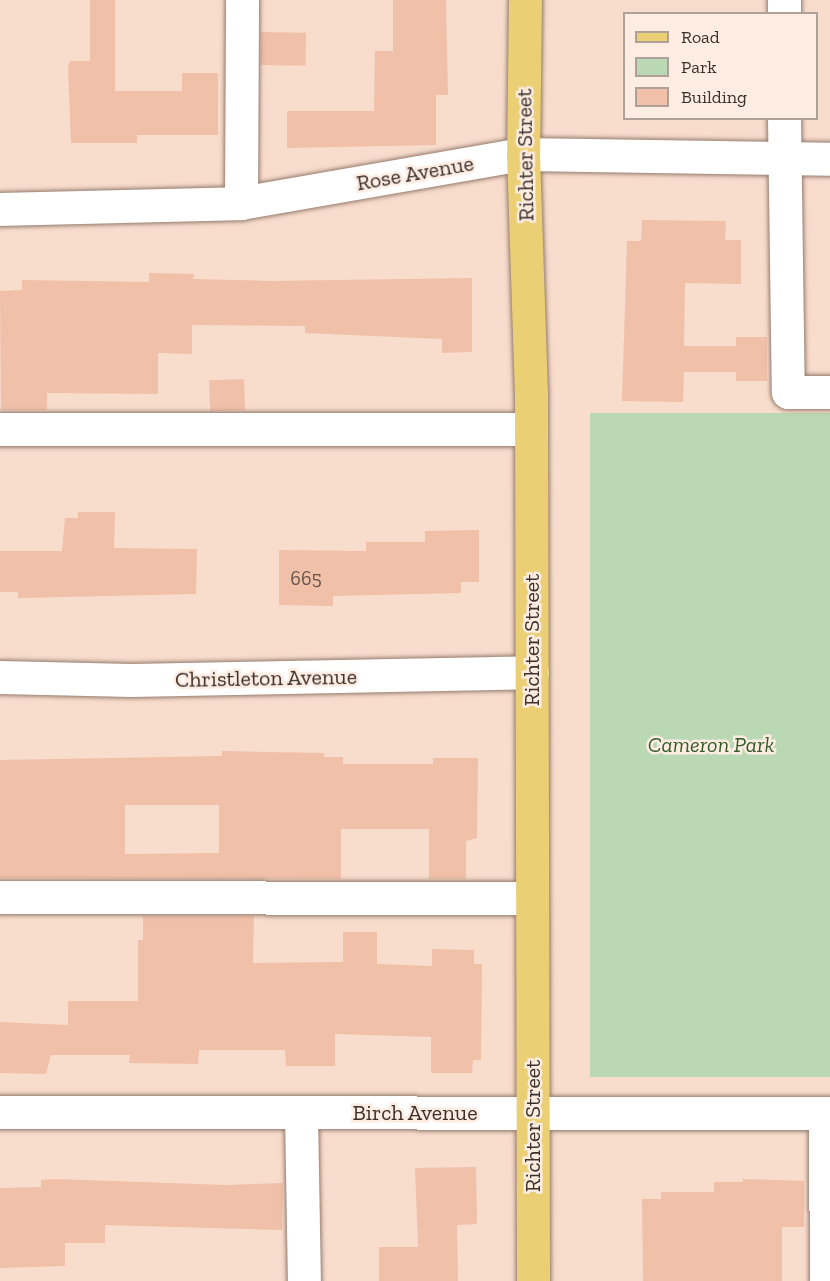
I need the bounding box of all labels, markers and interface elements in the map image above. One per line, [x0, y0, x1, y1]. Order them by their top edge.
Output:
legend [623, 12, 818, 120]
text: Road [681, 26, 720, 48]
text: Park [681, 56, 717, 78]
text: Building [681, 86, 747, 108]
street label: Richter Street [511, 88, 539, 222]
street label: Rose Avenue [354, 150, 476, 196]
house number: 665 [290, 566, 322, 590]
street label: Richter Street [519, 574, 545, 706]
street label: Christleton Avenue [174, 663, 358, 693]
park label: Cameron Park [648, 732, 774, 758]
street label: Richter Street [520, 1060, 546, 1192]
street label: Birch Avenue [352, 1100, 478, 1126]

